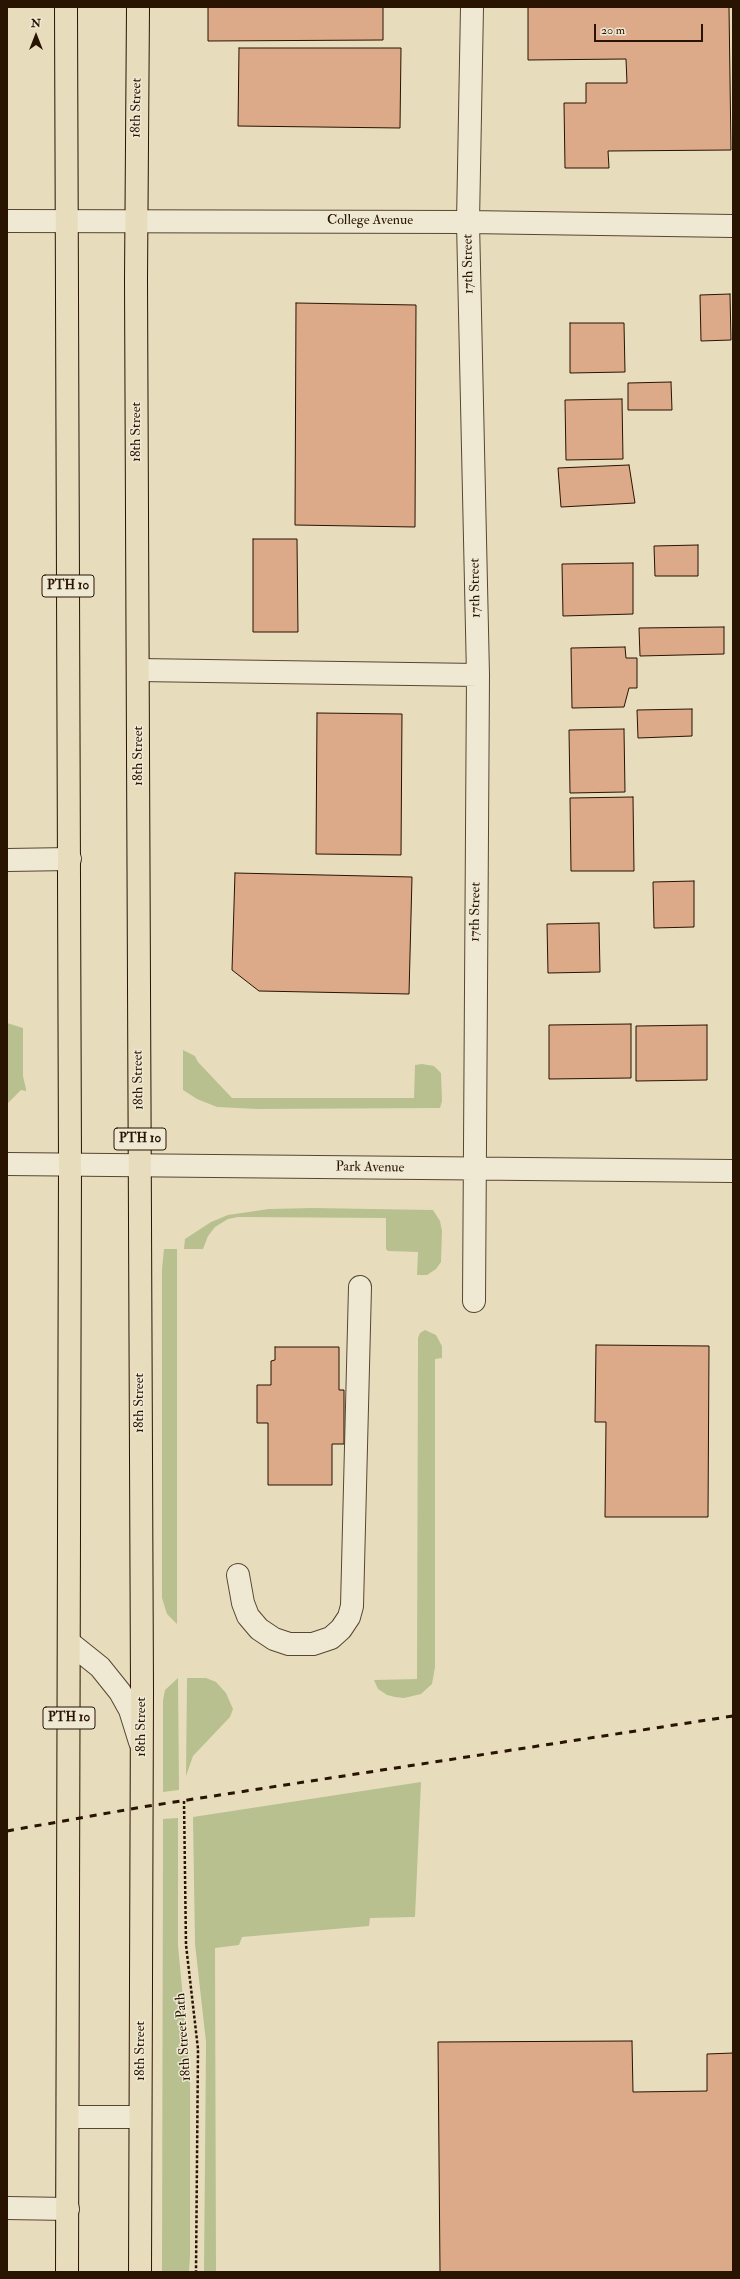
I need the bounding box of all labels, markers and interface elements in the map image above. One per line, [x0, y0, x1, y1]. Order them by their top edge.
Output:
north arrow [16, 16, 56, 56]
scale bar [596, 16, 705, 42]
text: N [31, 17, 41, 30]
text: 20 m [601, 23, 625, 38]
street label: 18th Street [128, 78, 146, 138]
street label: College Avenue [327, 213, 413, 229]
street label: 17th Street [460, 234, 478, 294]
street label: 18th Street [129, 402, 145, 462]
street label: 17th Street [467, 558, 485, 618]
road number: PTH 10 [42, 575, 94, 597]
street label: 18th Street [131, 726, 147, 786]
street label: 17th Street [467, 882, 485, 942]
street label: 18th Street [130, 1050, 148, 1110]
road number: PTH 10 [114, 1128, 166, 1150]
street label: Park Avenue [335, 1159, 405, 1177]
street label: 18th Street [132, 1373, 148, 1433]
street label: 18th Street [134, 1697, 150, 1757]
road number: PTH 10 [43, 1707, 95, 1729]
street label: 18th Street Path [173, 1992, 195, 2082]
street label: 18th Street [133, 2021, 149, 2081]

